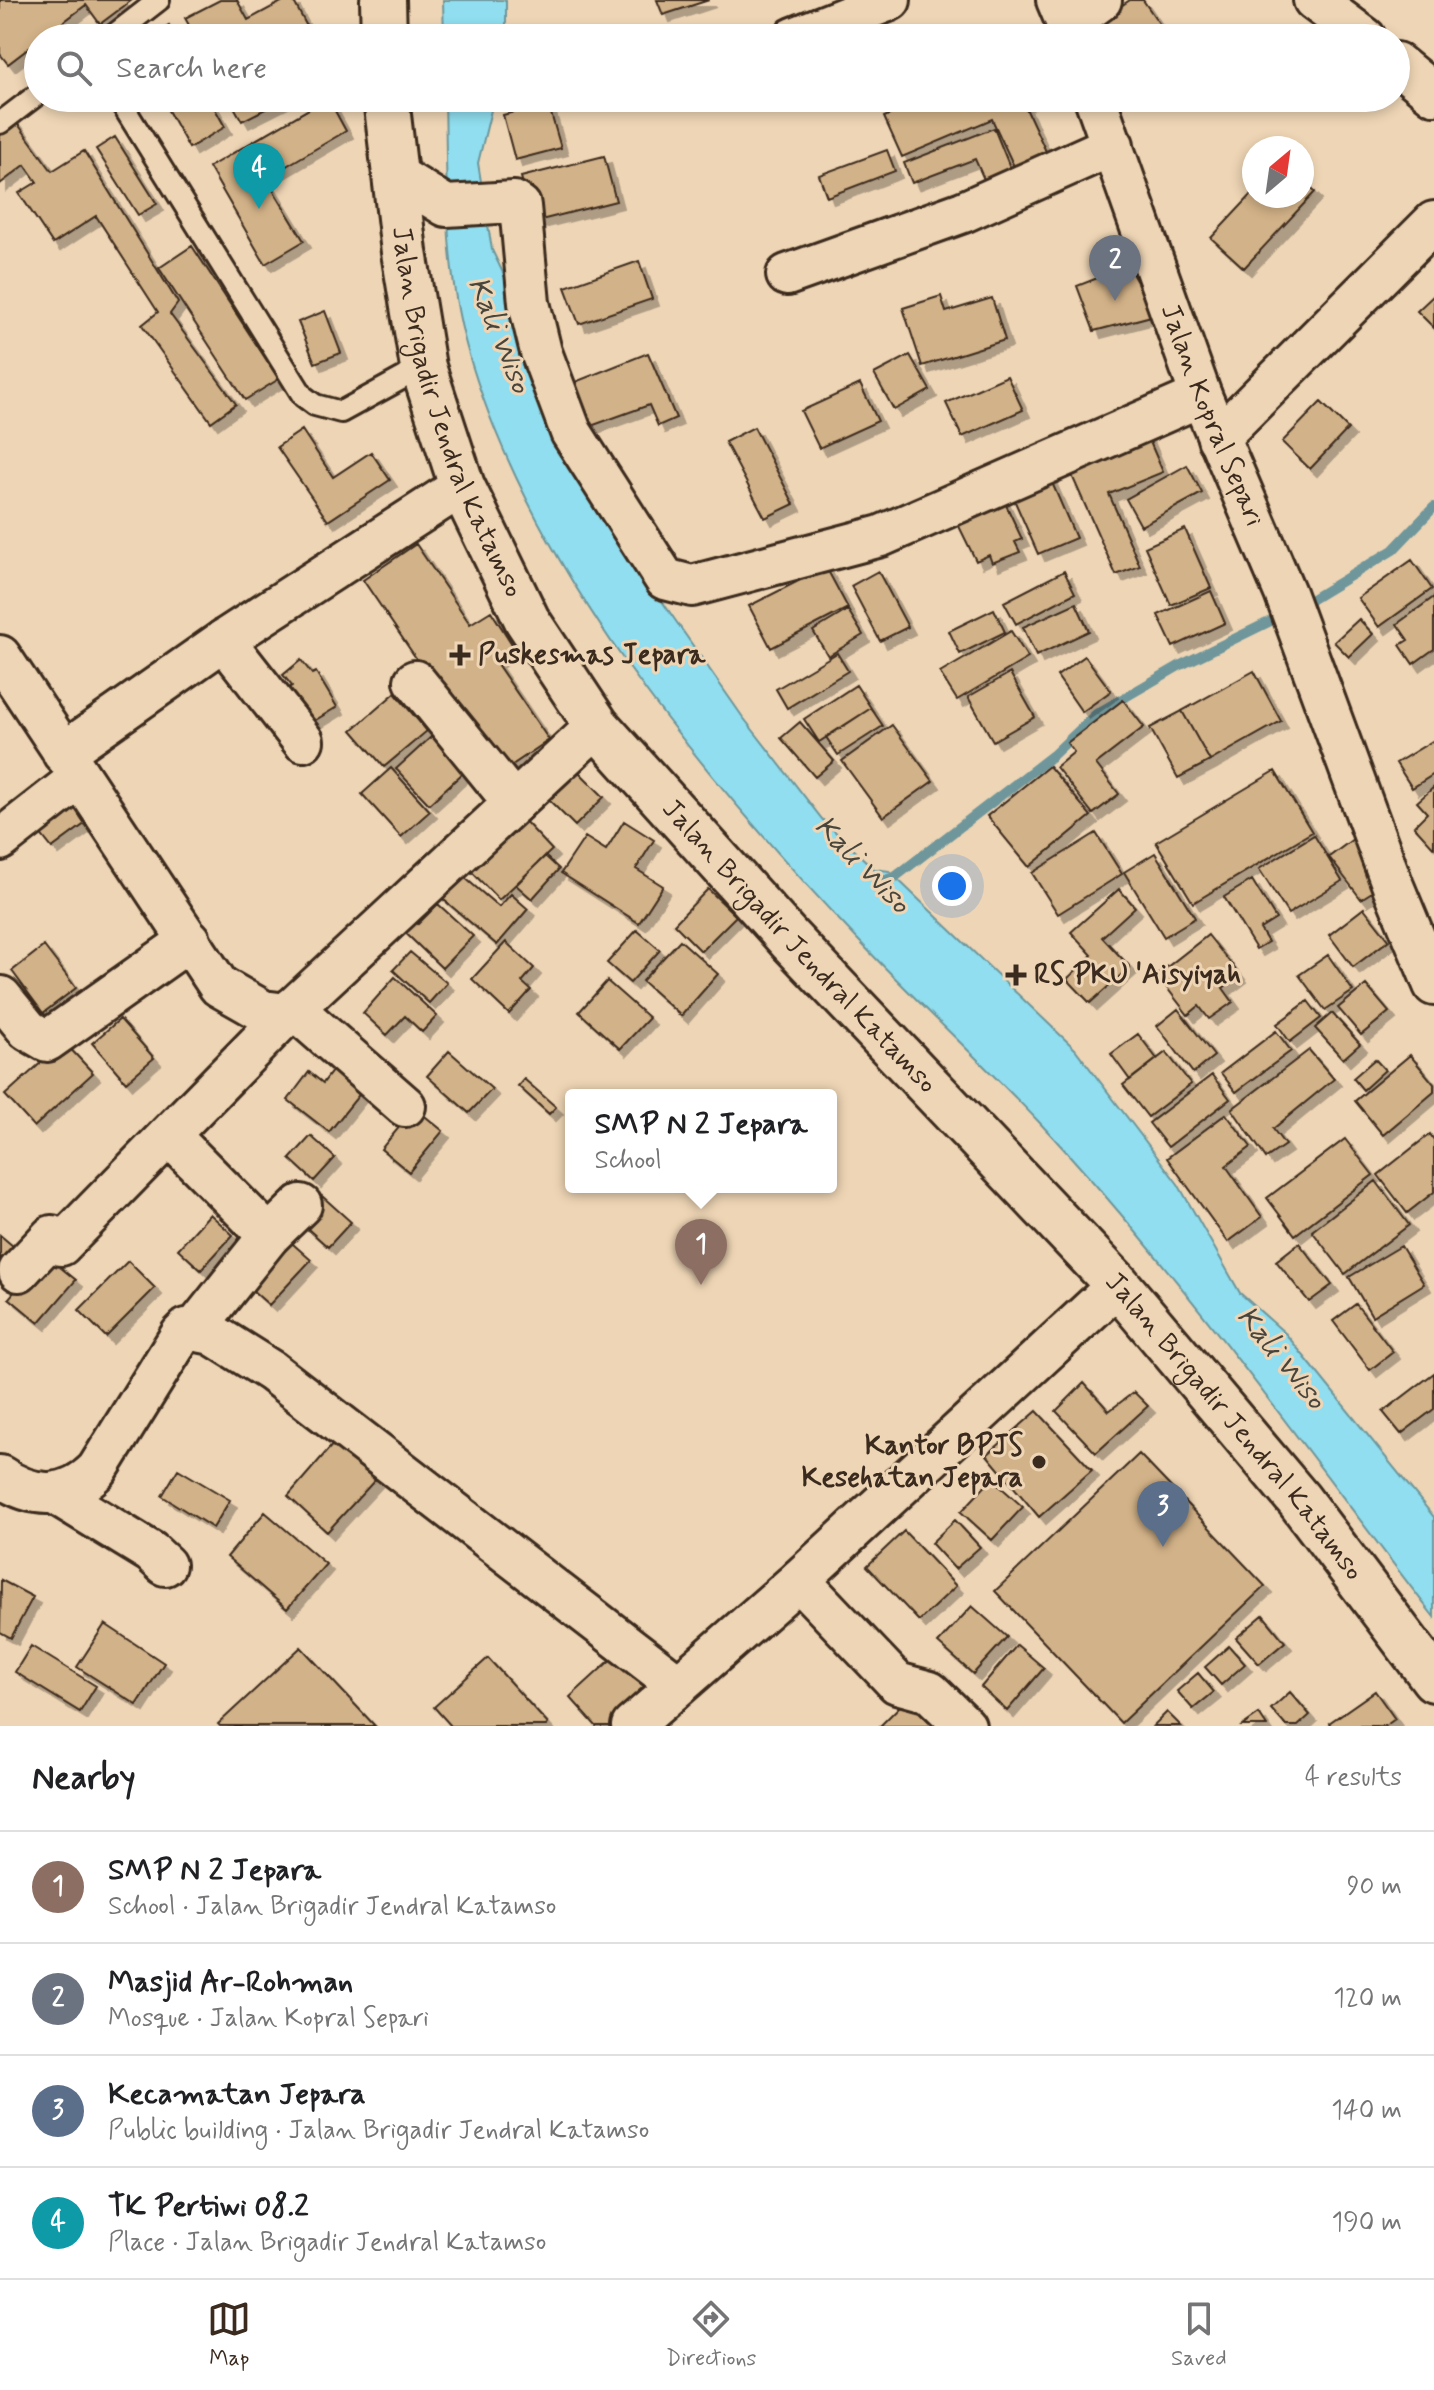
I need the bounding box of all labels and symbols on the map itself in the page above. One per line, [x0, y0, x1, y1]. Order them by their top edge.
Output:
north arrow [1242, 136, 1314, 208]
pin: 4 [233, 143, 285, 209]
street label: Jalan Brigadir Jendral Katamso [383, 224, 532, 604]
pin: 2 [1089, 235, 1141, 301]
water label: Kali Wiso [458, 271, 540, 399]
street label: Jalan Kopral Separi [1151, 299, 1273, 532]
place label: Puskesmas Jepara [478, 637, 706, 674]
marker: Puskesmas Jepara [449, 644, 471, 666]
street label: Jalan Brigadir Jendral Katamso [653, 791, 945, 1102]
water label: Kali Wiso [806, 808, 919, 923]
your location [932, 866, 972, 906]
place label: RS PKU 'Aisyiyah [1034, 957, 1241, 994]
marker: RS PKU 'Aisyiyah [1005, 964, 1027, 986]
pin: 1 [675, 1219, 727, 1285]
street label: Jalan Brigadir Jendral Katamso [1097, 1264, 1372, 1588]
water label: Kali Wiso [1228, 1298, 1335, 1418]
place label: Kantor BPJS Kesehatan Jepara [802, 1428, 1024, 1497]
marker: Kantor BPJS Kesehatan Jepara [1030, 1453, 1048, 1471]
pin: 3 [1137, 1481, 1189, 1547]

